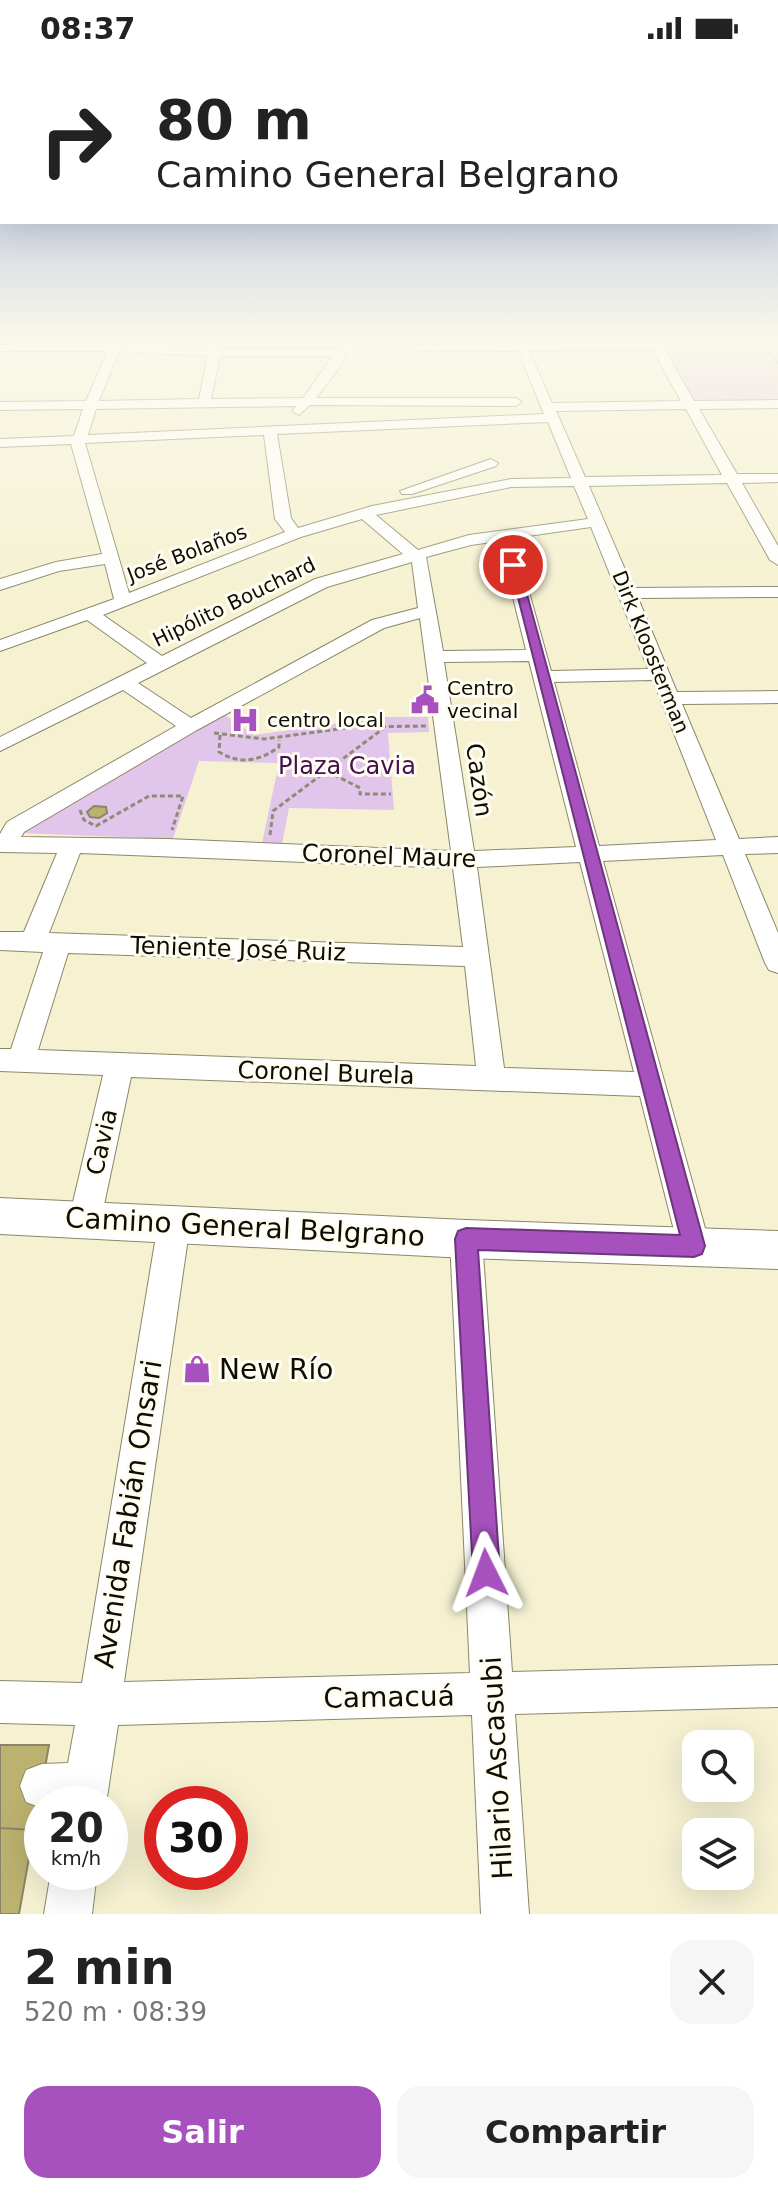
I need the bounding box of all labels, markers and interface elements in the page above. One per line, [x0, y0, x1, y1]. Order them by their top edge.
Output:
text: 08:37 [40, 11, 136, 46]
text: 80 m [156, 87, 312, 152]
icon: right [24, 88, 128, 192]
text: Camino General Belgrano [156, 154, 619, 195]
street label: José Bolaños [122, 519, 250, 588]
pin [479, 531, 547, 599]
icon: arrive [491, 543, 535, 587]
street label: Hipólito Bouchard [149, 552, 319, 652]
street label: Dirk Kloosterman [607, 567, 695, 737]
place label: Centro vecinal [447, 676, 518, 723]
public building icon: Centro vecinal [410, 685, 440, 715]
hospital icon: centro local [230, 705, 260, 735]
place label: centro local [267, 708, 384, 732]
street label: Cazón [460, 741, 498, 819]
park label: Plaza Cavia [278, 752, 416, 780]
street label: Coronel Maure [301, 839, 477, 873]
street label: Teniente José Ruiz [129, 931, 346, 967]
street label: Coronel Burela [237, 1056, 415, 1090]
street label: Cavia [81, 1106, 123, 1178]
street label: Camino General Belgrano [64, 1201, 426, 1253]
place label: New Río [219, 1353, 333, 1386]
shop icon: New Río [182, 1354, 212, 1384]
street label: Avenida Fabián Onsari [87, 1358, 169, 1670]
position arrow [444, 1531, 528, 1615]
street label: Hilario Ascasubi [475, 1656, 519, 1880]
street label: Camacuá [323, 1679, 455, 1715]
map controls [682, 1730, 754, 1890]
button: search [682, 1730, 754, 1802]
speed limit sign: 30 [144, 1786, 248, 1890]
text: 20 [48, 1805, 104, 1851]
button: layers [682, 1818, 754, 1890]
text: km/h [51, 1846, 101, 1870]
text: 2 min [24, 1939, 175, 1995]
button: close [670, 1940, 754, 2024]
text: 520 m · 08:39 [24, 1997, 207, 2027]
button: Salir [24, 2086, 381, 2178]
button: Compartir [397, 2086, 754, 2178]

